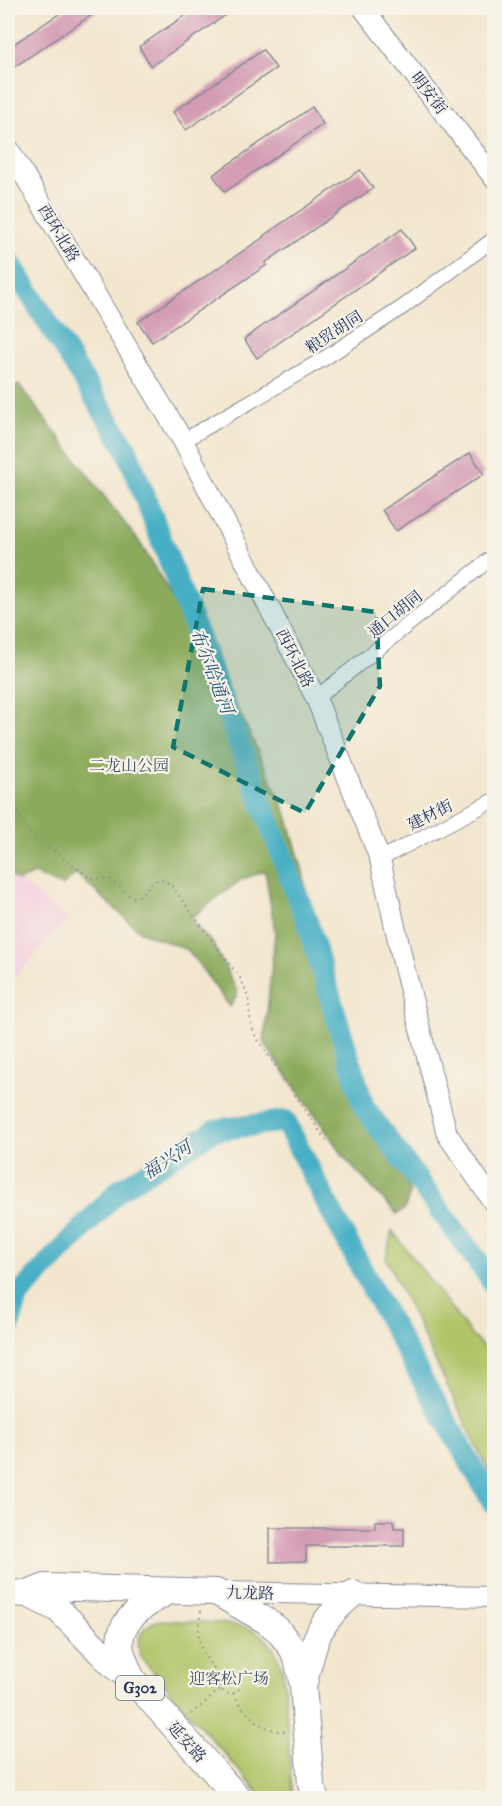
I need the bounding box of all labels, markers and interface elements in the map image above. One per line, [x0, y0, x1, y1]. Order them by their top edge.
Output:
street label: 明安街 [407, 68, 451, 118]
street label: 西环北路 [34, 201, 84, 265]
street label: 粮贸胡同 [302, 307, 366, 357]
street label: 通口胡同 [364, 586, 426, 642]
water label: 布尔哈通河 [186, 625, 239, 720]
street label: 西环北路 [272, 625, 318, 691]
park label: 二龙山公园 [89, 756, 169, 775]
street label: 建材街 [404, 796, 456, 834]
water label: 福兴河 [138, 1134, 198, 1184]
street label: 九龙路 [226, 1583, 274, 1603]
park label: 迎客松广场 [189, 1669, 269, 1688]
road number: G302 [116, 1676, 164, 1700]
street label: 延安路 [164, 1718, 210, 1766]

